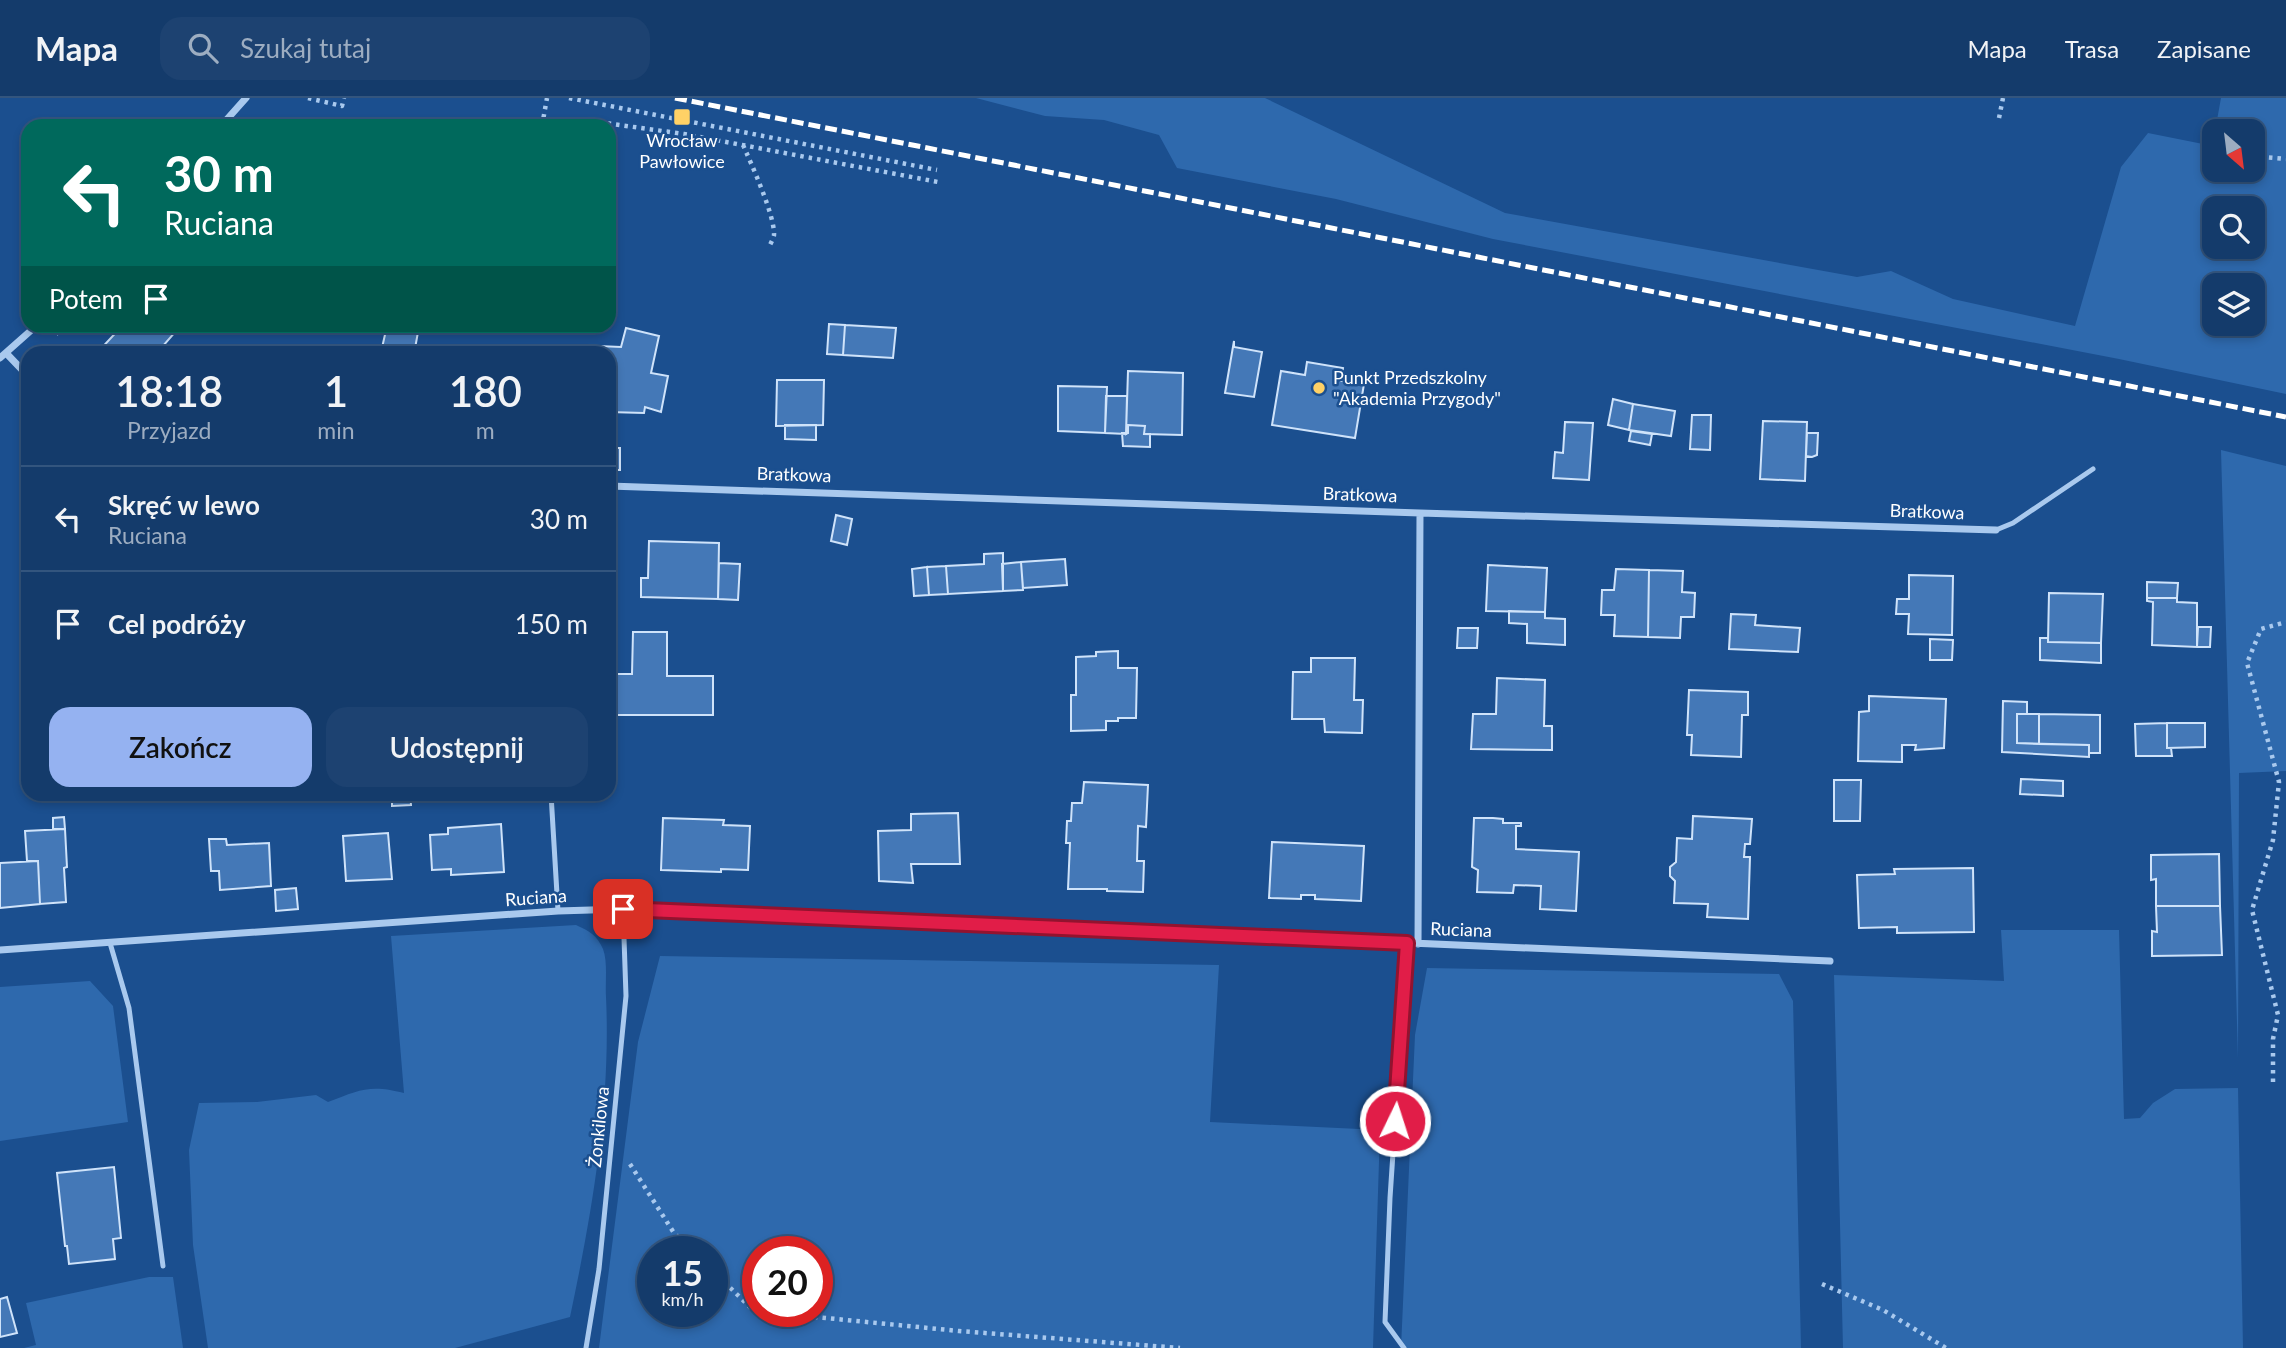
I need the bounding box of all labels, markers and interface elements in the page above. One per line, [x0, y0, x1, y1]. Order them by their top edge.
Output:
search box [160, 17, 650, 80]
text: Mapa [35, 28, 118, 68]
icon: search [184, 29, 222, 67]
text: Szukaj tutaj [240, 32, 371, 64]
text: Mapa [1968, 34, 2027, 63]
text: Trasa [2065, 34, 2119, 63]
text: Zapisane [2157, 34, 2251, 63]
marker: Wrocław Pawłowice [672, 107, 692, 127]
north arrow [2202, 119, 2264, 182]
map controls [2202, 119, 2265, 336]
place label: Wrocław Pawłowice [639, 129, 725, 172]
text: 30 m [164, 144, 274, 202]
icon: left [49, 147, 140, 238]
button: search [2202, 196, 2265, 259]
text: Ruciana [164, 203, 274, 242]
button: layers [2202, 273, 2265, 336]
icon: arrive [137, 280, 175, 318]
text: Potem [49, 283, 123, 315]
text: 18:18 [115, 366, 223, 416]
text: 1 [324, 366, 348, 416]
text: 180 [449, 366, 522, 416]
place label: Punkt Przedszkolny "Akademia Przygody" [1333, 366, 1501, 409]
marker: Punkt Przedszkolny "Akademia Przygody" [1311, 380, 1327, 396]
text: Przyjazd [127, 416, 211, 444]
text: min [317, 416, 355, 444]
text: m [476, 416, 495, 444]
street label: Bratkowa [756, 462, 832, 486]
street label: Bratkowa [1322, 482, 1398, 506]
text: Skręć w lewo [108, 489, 260, 521]
street label: Bratkowa [1889, 499, 1965, 523]
icon: left [49, 500, 87, 538]
text: 30 m [530, 503, 588, 535]
text: Ruciana [108, 521, 187, 549]
icon: arrive [49, 605, 87, 643]
text: Cel podróży [108, 608, 246, 640]
text: 150 m [515, 608, 588, 640]
button: Zakończ [49, 707, 312, 787]
button: Udostępnij [326, 707, 588, 787]
pin [593, 879, 653, 939]
street label: Ruciana [504, 884, 568, 910]
icon: arrive [604, 890, 642, 928]
street label: Ruciana [1430, 917, 1492, 941]
position arrow [1358, 1084, 1432, 1158]
street label: Żonkilowa [583, 1085, 613, 1169]
speed limit sign: 20 [742, 1236, 833, 1327]
text: 15 [662, 1251, 703, 1293]
text: km/h [661, 1288, 704, 1310]

